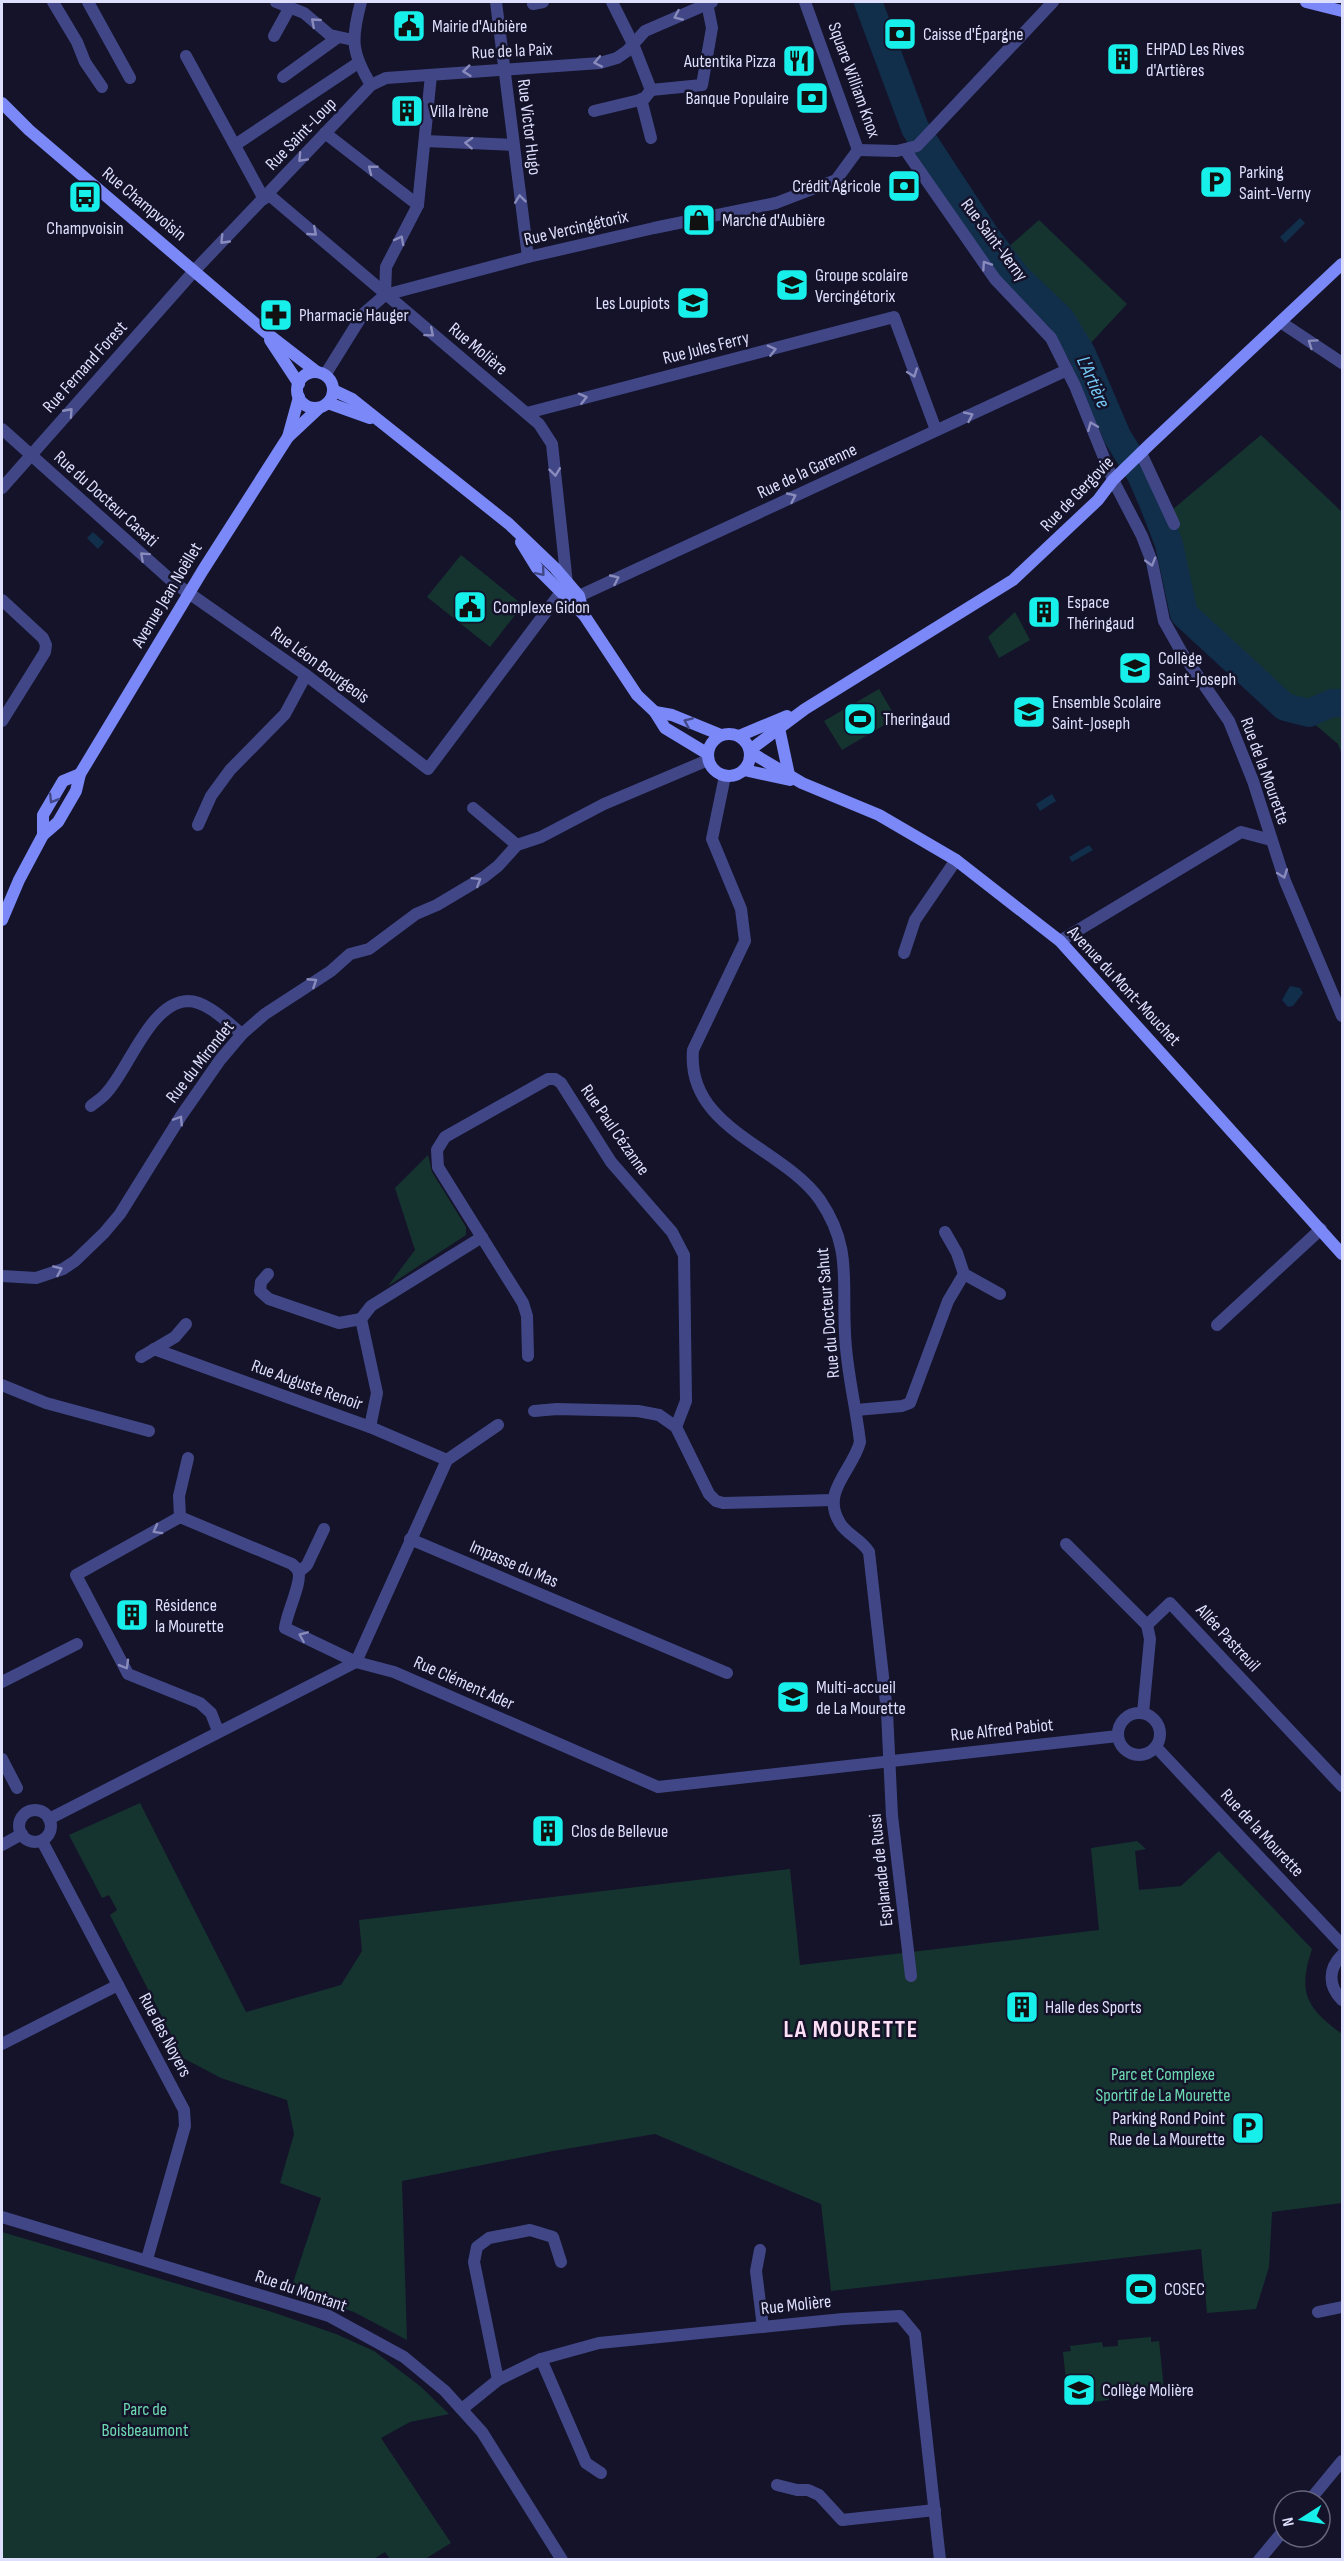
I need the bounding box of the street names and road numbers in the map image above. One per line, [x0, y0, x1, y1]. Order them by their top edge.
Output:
street label: Square William Knox [823, 19, 885, 141]
street label: Rue de la Paix [471, 38, 553, 64]
street label: Rue Victor Hugo [513, 78, 545, 176]
street label: Rue Saint-Loup [261, 93, 341, 175]
street label: Rue Champvoisin [98, 163, 190, 245]
street label: Rue Saint-Verny [956, 195, 1032, 285]
street label: Rue Vercingétorix [522, 206, 630, 250]
street label: Rue Fernand Forest [38, 317, 132, 417]
street label: Rue Molière [444, 318, 512, 380]
street label: Rue Jules Ferry [661, 327, 751, 369]
street label: Rue de la Garenne [754, 439, 860, 503]
street label: Rue du Docteur Casati [50, 447, 162, 551]
street label: Rue de Gergovie [1036, 452, 1118, 536]
street label: Avenue Jean Noëllet [127, 538, 207, 652]
street label: Rue Léon Bourgeois [267, 622, 373, 708]
street label: Rue de la Mourette [1236, 715, 1294, 827]
street label: Avenue du Mont-Mouchet [1062, 921, 1185, 1051]
street label: Rue du Mirondet [162, 1016, 239, 1107]
street label: Rue Paul Cézanne [576, 1081, 654, 1179]
street label: Rue du Docteur Sahut [812, 1246, 844, 1379]
street label: Rue Auguste Renoir [249, 1355, 365, 1415]
street label: Impasse du Mas [466, 1536, 562, 1592]
street label: Allée Pastreuil [1191, 1599, 1265, 1676]
street label: Rue Clément Ader [411, 1652, 517, 1714]
street label: Rue Alfred Pabiot [950, 1714, 1055, 1746]
street label: Rue de la Mourette [1216, 1785, 1308, 1881]
street label: Esplanade de Russi [865, 1813, 897, 1927]
street label: Rue des Noyers [134, 1989, 196, 2081]
street label: Rue du Montant [252, 2266, 350, 2317]
street label: Rue Molière [760, 2291, 832, 2319]

